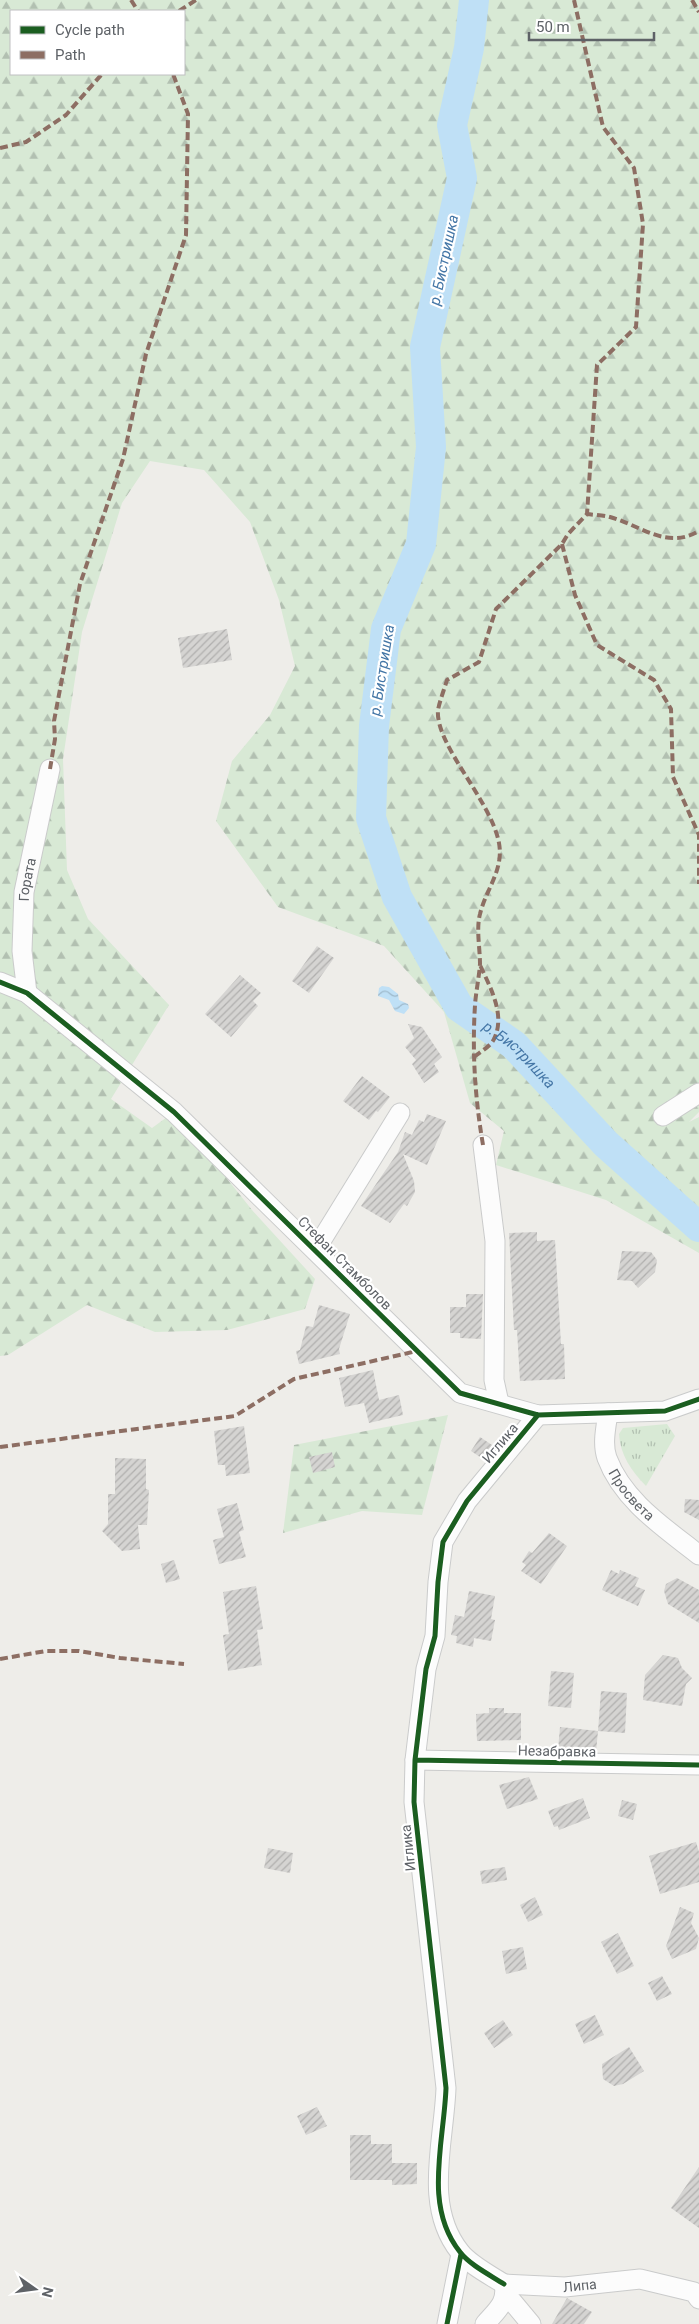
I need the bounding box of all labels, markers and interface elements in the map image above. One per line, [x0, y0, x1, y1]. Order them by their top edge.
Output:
legend [10, 10, 185, 75]
scale bar [529, 10, 654, 42]
text: 50 m [536, 18, 570, 36]
text: Cycle path [55, 21, 125, 39]
text: Path [55, 46, 86, 64]
water label: р. Бистришка [425, 213, 462, 308]
water label: р. Бистришка [366, 623, 398, 718]
street label: Гората [16, 856, 39, 902]
water label: р. Бистришка [479, 1017, 559, 1092]
street label: Стефан Стамболов [295, 1213, 395, 1313]
street label: Иглика [479, 1420, 521, 1466]
street label: Просвета [605, 1466, 658, 1524]
street label: Незабравка [518, 1742, 596, 1760]
street label: Иглика [398, 1824, 418, 1872]
north arrow [10, 2264, 60, 2314]
street label: Липа [562, 2276, 597, 2295]
text: N [39, 2285, 57, 2299]

